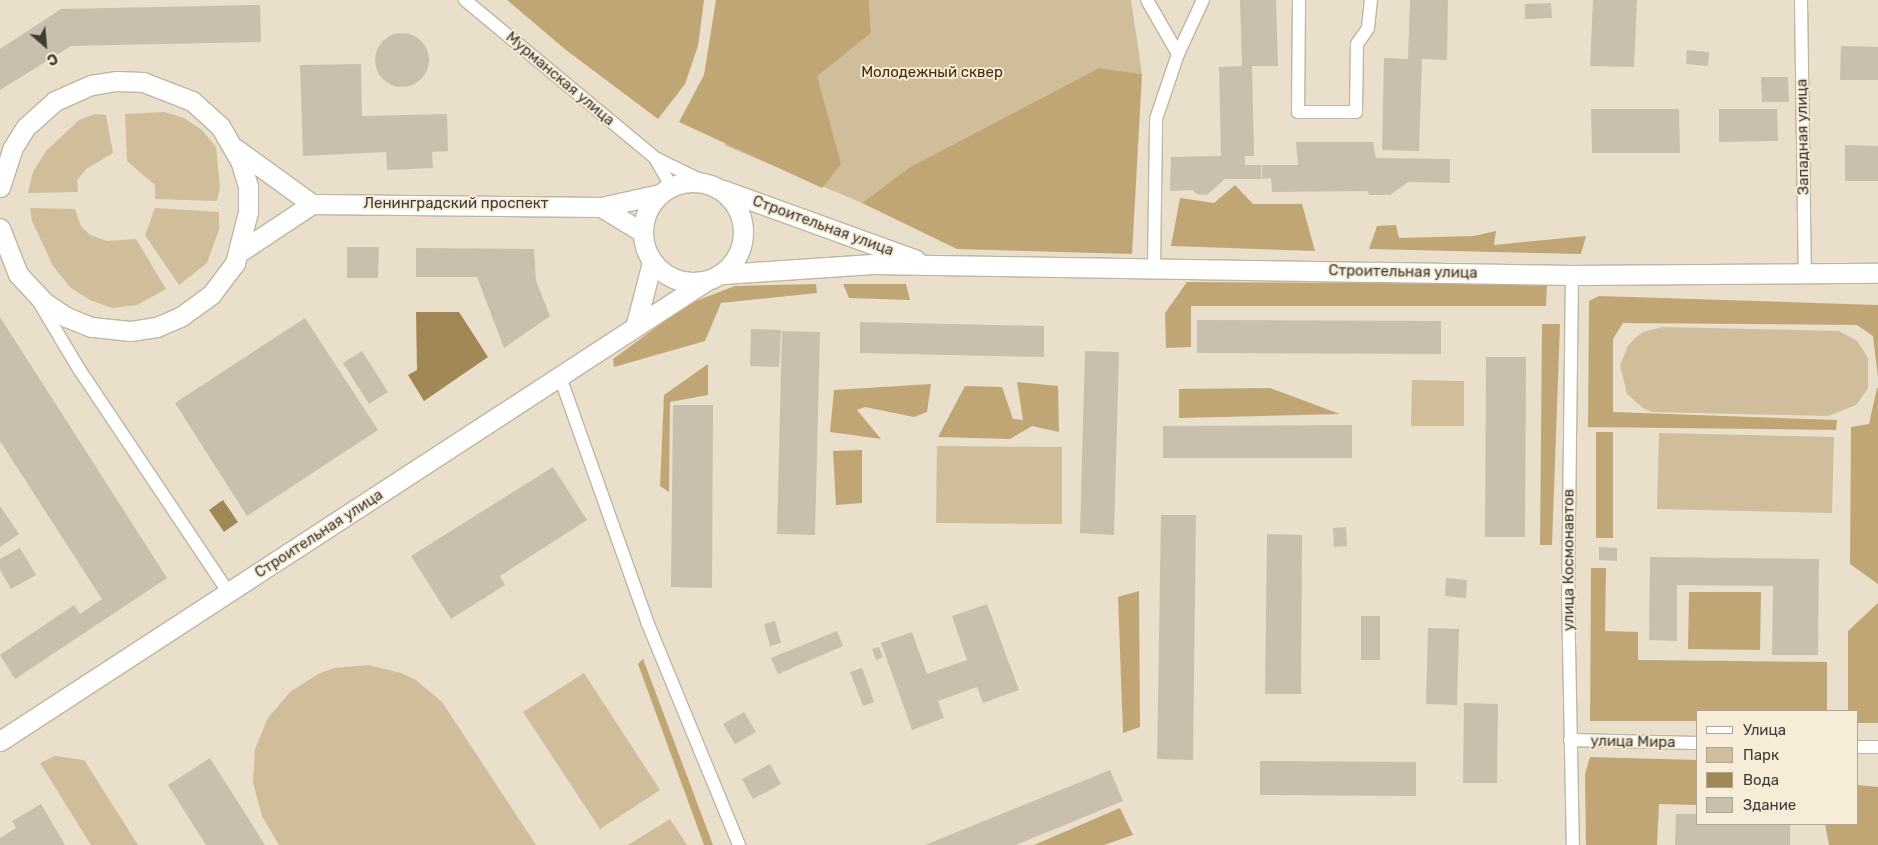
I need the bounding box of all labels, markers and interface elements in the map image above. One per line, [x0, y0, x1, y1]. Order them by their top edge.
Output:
north arrow [20, 20, 70, 70]
street label: Мурманская улица [502, 28, 618, 130]
text: С [44, 49, 60, 69]
park label: Молодежный сквер [861, 64, 1003, 82]
street label: Западная улица [1793, 79, 1813, 195]
street label: Строительная улица [750, 192, 896, 260]
street label: Ленинградский проспект [363, 195, 549, 213]
street label: Строительная улица [1328, 262, 1478, 282]
street label: Строительная улица [252, 486, 386, 582]
street label: улица Космонавтов [1560, 489, 1578, 631]
legend [1696, 710, 1858, 825]
text: Улица [1743, 721, 1786, 739]
street label: улица Мира [1590, 732, 1676, 752]
text: Парк [1743, 746, 1779, 764]
text: Вода [1743, 771, 1779, 789]
text: Здание [1743, 796, 1796, 814]

